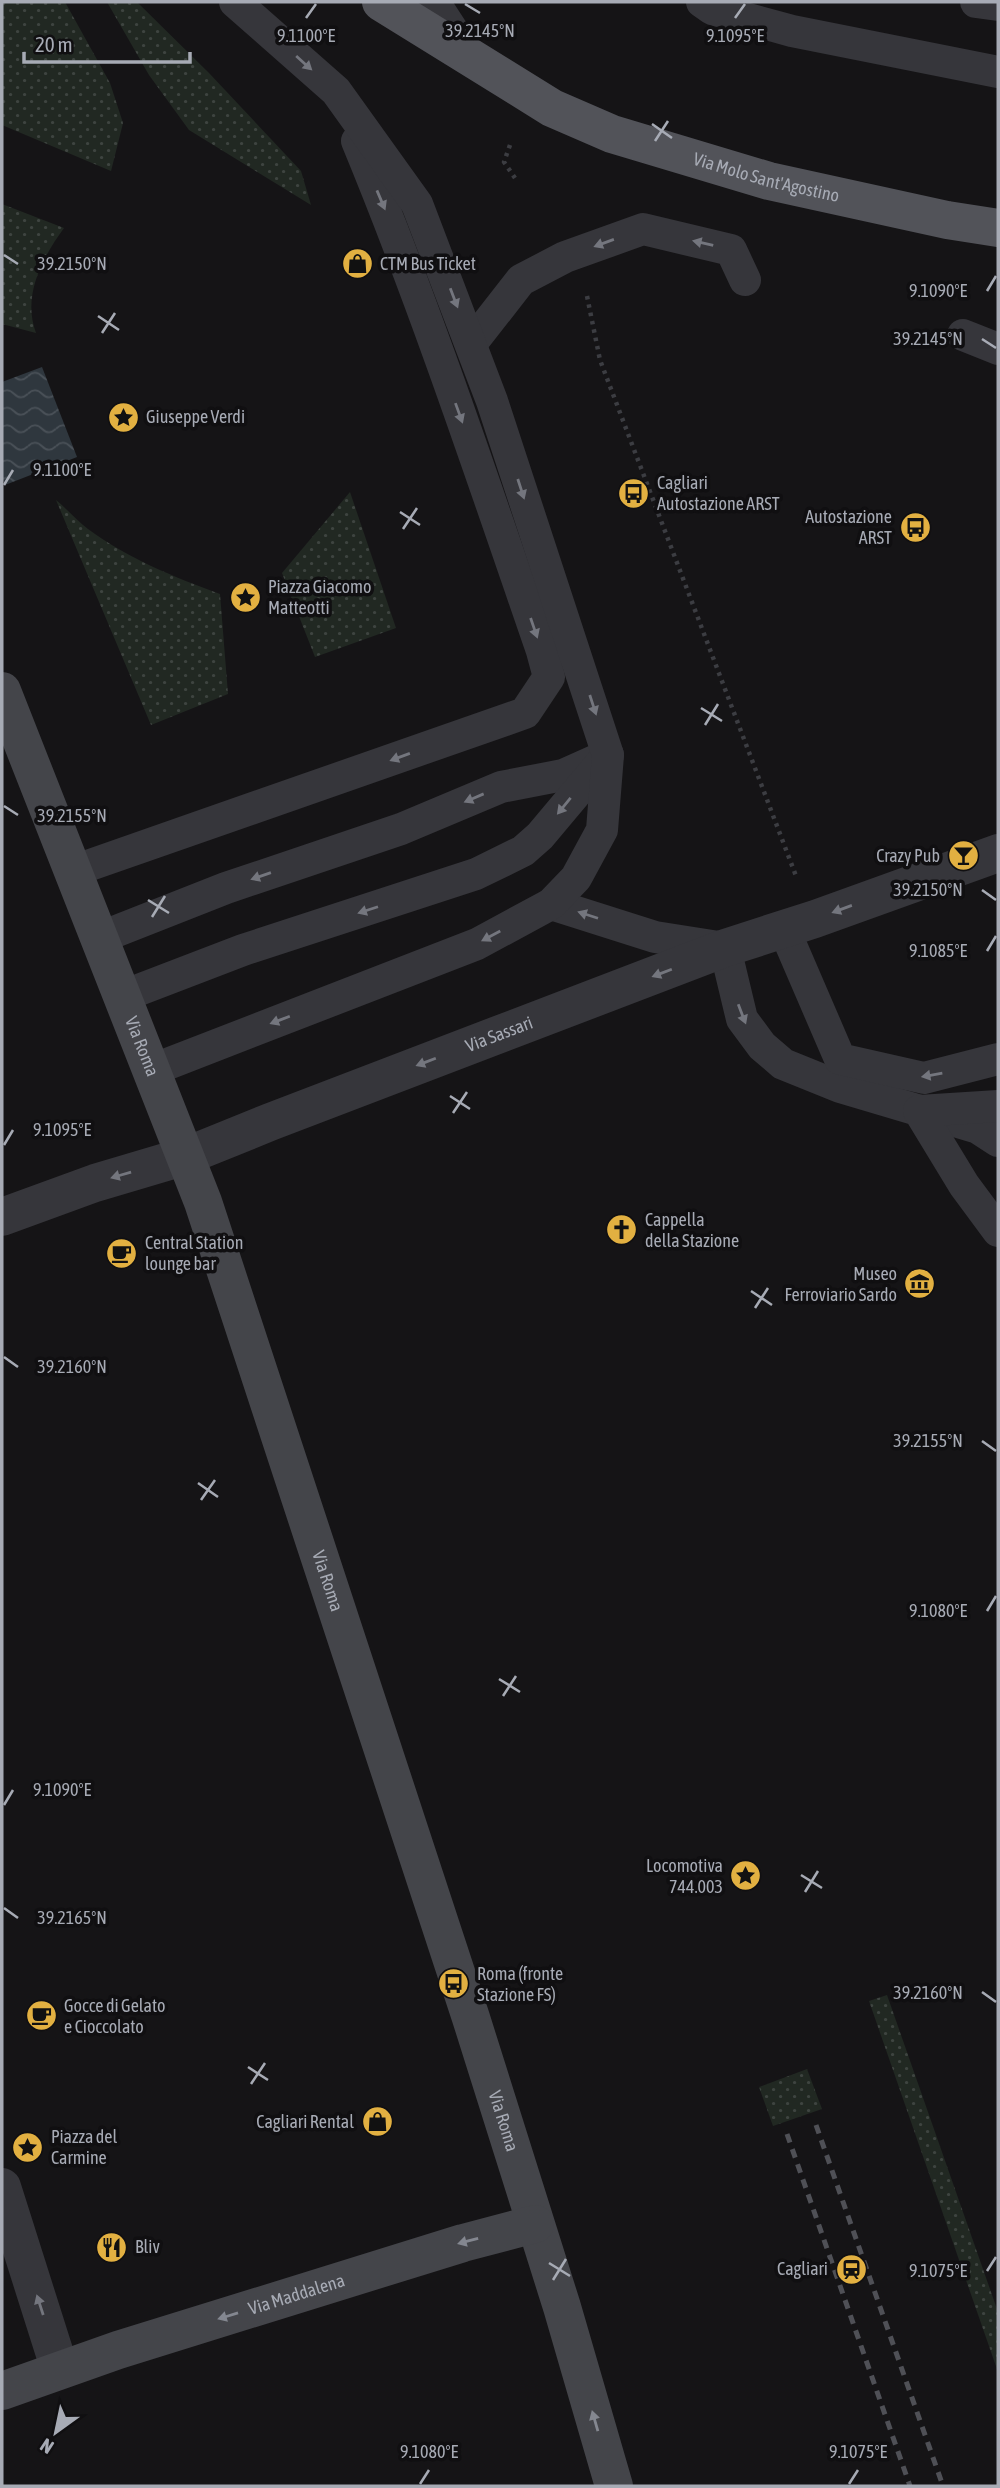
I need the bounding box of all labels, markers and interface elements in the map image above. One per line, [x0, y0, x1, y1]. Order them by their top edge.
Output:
text: 39.2145°N [445, 20, 515, 41]
scale bar [24, 21, 191, 65]
text: 9.1100°E [277, 25, 335, 46]
text: 9.1095°E [706, 25, 764, 46]
text: 20 m [35, 32, 73, 56]
one-way arrow [295, 55, 313, 71]
street label: Via Molo Sant'Agostino [691, 148, 841, 206]
one-way arrow [376, 189, 387, 210]
one-way arrow [692, 237, 714, 248]
one-way arrow [593, 238, 614, 249]
shop icon: CTM Bus Ticket [340, 247, 374, 281]
text: 39.2150°N [37, 253, 107, 274]
place label: CTM Bus Ticket [380, 253, 476, 274]
text: 9.1090°E [909, 280, 967, 301]
one-way arrow [448, 288, 459, 309]
text: 39.2145°N [893, 328, 963, 349]
place icon: Giuseppe Verdi [106, 400, 140, 434]
one-way arrow [454, 403, 465, 424]
place label: Giuseppe Verdi [146, 406, 245, 427]
text: 9.1100°E [33, 459, 91, 480]
place label: Cagliari Autostazione ARST [657, 472, 780, 514]
bus stop icon: Cagliari Autostazione ARST [617, 476, 651, 510]
one-way arrow [516, 479, 527, 500]
place label: Autostazione ARST [805, 506, 892, 548]
bus stop icon: Autostazione ARST [898, 510, 932, 544]
place label: Piazza Giacomo Matteotti [268, 576, 371, 618]
place icon: Piazza Giacomo Matteotti [228, 580, 262, 614]
one-way arrow [529, 618, 540, 639]
one-way arrow [588, 694, 599, 715]
one-way arrow [389, 752, 410, 763]
one-way arrow [464, 793, 485, 804]
one-way arrow [557, 798, 572, 815]
text: 39.2155°N [37, 805, 107, 826]
bar icon: Crazy Pub [946, 839, 980, 873]
place label: Crazy Pub [876, 845, 940, 866]
one-way arrow [250, 872, 271, 882]
text: 39.2150°N [893, 879, 963, 900]
one-way arrow [831, 904, 852, 915]
one-way arrow [357, 905, 378, 916]
one-way arrow [577, 909, 598, 920]
one-way arrow [481, 930, 501, 942]
text: 9.1085°E [909, 940, 967, 961]
one-way arrow [651, 968, 672, 979]
one-way arrow [737, 1004, 748, 1025]
street label: Via Sassari [462, 1012, 536, 1056]
street label: Via Roma [121, 1013, 164, 1079]
one-way arrow [269, 1014, 290, 1025]
one-way arrow [416, 1057, 437, 1068]
one-way arrow [921, 1070, 943, 1081]
text: 9.1095°E [33, 1119, 91, 1140]
one-way arrow [110, 1170, 132, 1181]
place label: Cappella della Stazione [645, 1209, 739, 1251]
church icon: Cappella della Stazione [605, 1213, 639, 1247]
place label: Central Station lounge bar [145, 1232, 243, 1274]
cafe icon: Central Station lounge bar [105, 1236, 139, 1270]
place label: Museo Ferroviario Sardo [785, 1263, 897, 1305]
museum icon: Museo Ferroviario Sardo [903, 1267, 937, 1301]
text: 39.2160°N [37, 1356, 107, 1377]
text: 39.2155°N [893, 1430, 963, 1451]
street label: Via Roma [308, 1548, 348, 1614]
text: 9.1080°E [909, 1600, 967, 1621]
text: 9.1090°E [33, 1779, 91, 1800]
place label: Locomotiva 744.003 [646, 1855, 723, 1897]
place icon: Locomotiva 744.003 [729, 1859, 763, 1893]
text: 39.2165°N [37, 1907, 107, 1928]
place label: Roma (fronte Stazione FS) [477, 1963, 563, 2005]
bus stop icon: Roma (fronte Stazione FS) [437, 1967, 471, 2001]
text: 39.2160°N [893, 1982, 963, 2003]
place label: Gocce di Gelato e Cioccolato [64, 1995, 165, 2037]
cafe icon: Gocce di Gelato e Cioccolato [24, 1999, 58, 2033]
street label: Via Roma [484, 2088, 523, 2154]
shop icon: Cagliari Rental [360, 2105, 394, 2139]
place label: Cagliari Rental [256, 2111, 354, 2132]
place label: Piazza del Carmine [51, 2126, 117, 2168]
place icon: Piazza del Carmine [11, 2130, 45, 2164]
restaurant icon: Bliv [95, 2230, 129, 2264]
place label: Bliv [135, 2236, 160, 2257]
one-way arrow [458, 2237, 479, 2247]
station icon: Cagliari [834, 2252, 868, 2286]
place label: Cagliari [777, 2258, 828, 2279]
text: 9.1075°E [909, 2260, 967, 2281]
street label: Via Maddalena [246, 2269, 347, 2319]
one-way arrow [34, 2294, 44, 2315]
one-way arrow [217, 2311, 238, 2321]
north arrow [21, 2397, 91, 2467]
one-way arrow [589, 2410, 599, 2431]
text: N [36, 2434, 57, 2459]
text: 9.1080°E [400, 2441, 458, 2462]
text: 9.1075°E [829, 2441, 887, 2462]

